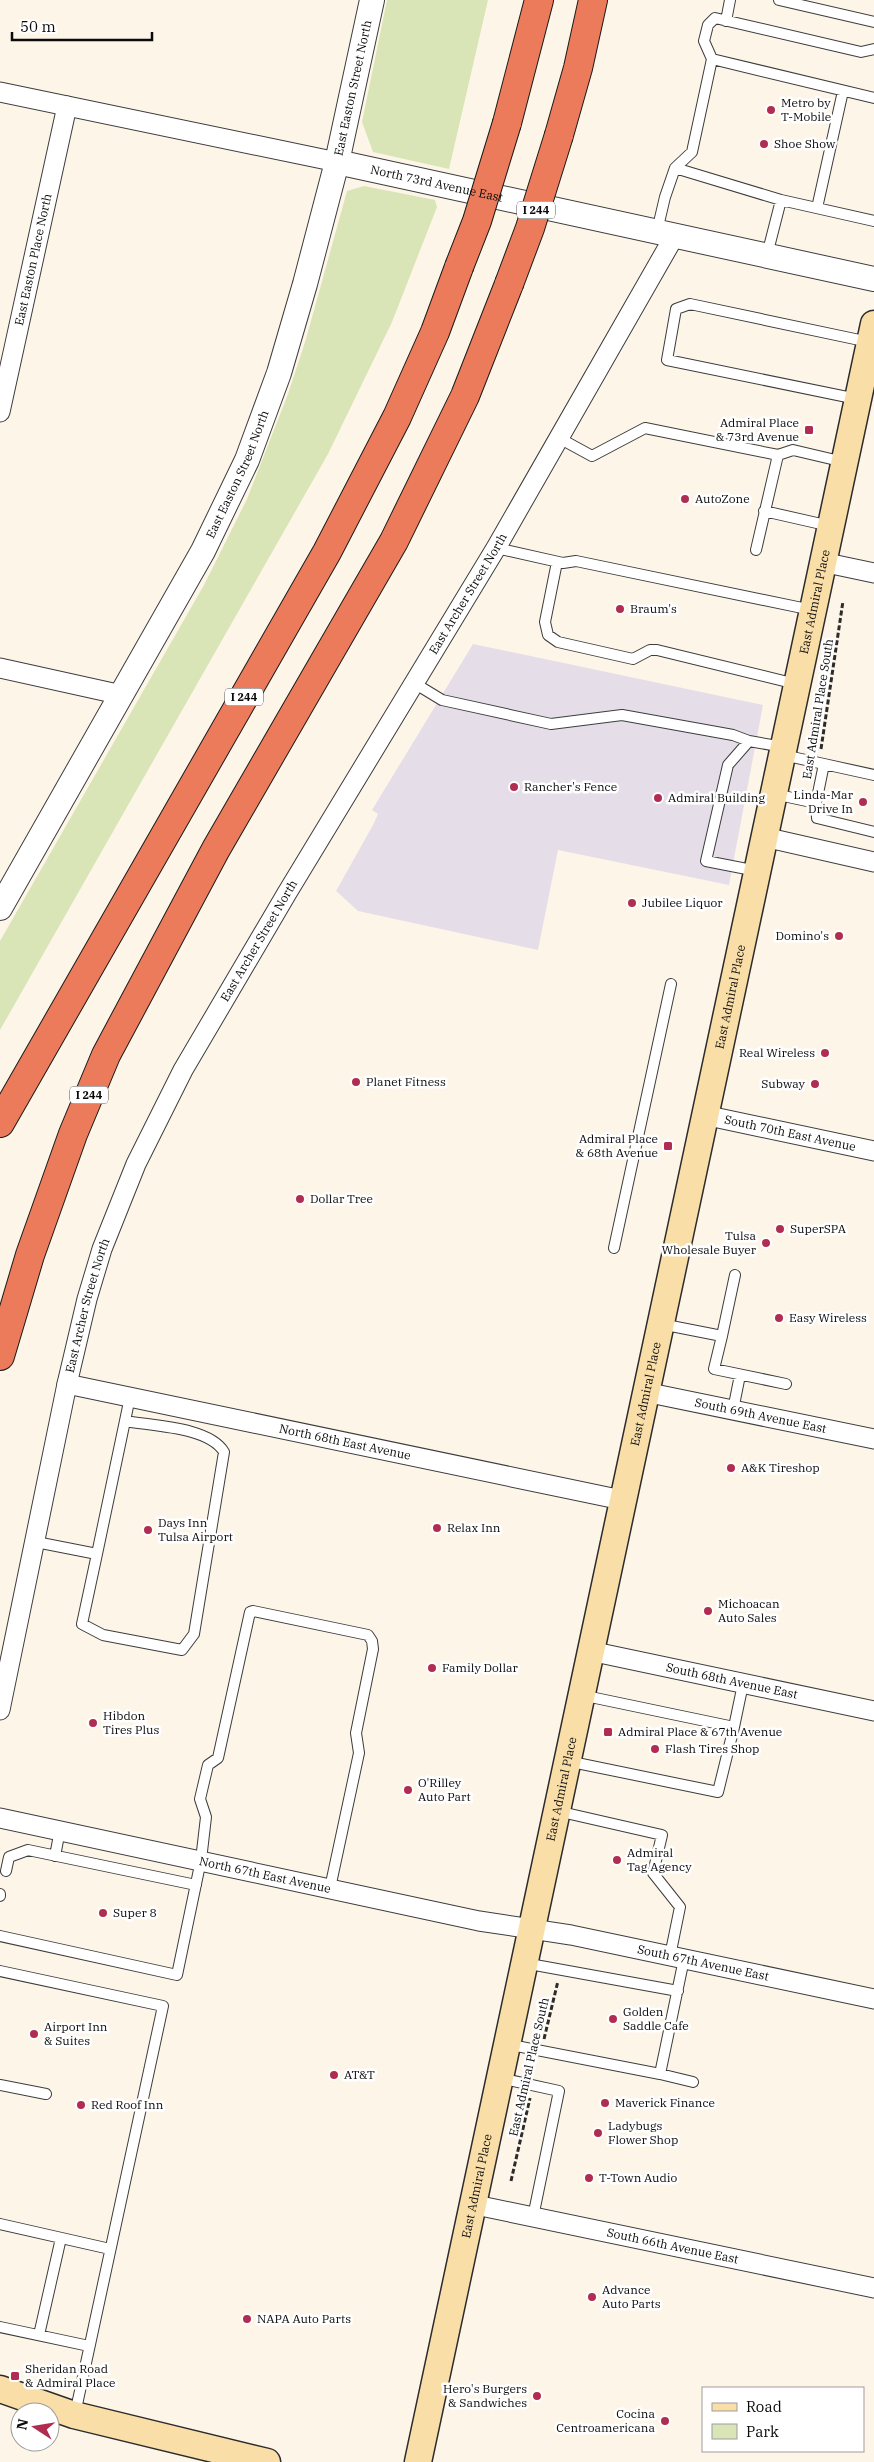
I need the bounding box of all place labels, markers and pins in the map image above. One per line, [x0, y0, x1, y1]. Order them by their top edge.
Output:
place label: Metro by T-Mobile [781, 95, 831, 124]
marker: Metro by T-Mobile [765, 104, 777, 116]
place label: Shoe Show [774, 136, 836, 151]
marker: Shoe Show [758, 138, 770, 150]
place label: Admiral Place & 73rd Avenue [716, 415, 799, 444]
marker: Admiral Place & 73rd Avenue [803, 424, 815, 436]
place label: AutoZone [695, 491, 750, 506]
marker: AutoZone [679, 493, 691, 505]
place label: Braum's [630, 601, 677, 616]
marker: Braum's [614, 603, 626, 615]
place label: Rancher's Fence [524, 779, 617, 794]
marker: Rancher's Fence [508, 781, 520, 793]
place label: Linda-Mar Drive In [794, 787, 854, 816]
place label: Admiral Building [668, 790, 765, 805]
marker: Admiral Building [652, 792, 664, 804]
marker: Linda-Mar Drive In [857, 796, 869, 808]
place label: Jubilee Liquor [642, 895, 723, 910]
marker: Jubilee Liquor [626, 897, 638, 909]
place label: Domino's [776, 928, 829, 943]
marker: Domino's [833, 930, 845, 942]
place label: Real Wireless [739, 1045, 815, 1060]
marker: Real Wireless [819, 1047, 831, 1059]
place label: Planet Fitness [366, 1074, 446, 1089]
marker: Planet Fitness [350, 1076, 362, 1088]
place label: Subway [761, 1076, 806, 1091]
marker: Subway [809, 1078, 821, 1090]
place label: Admiral Place & 68th Avenue [576, 1131, 658, 1160]
marker: Admiral Place & 68th Avenue [662, 1140, 674, 1152]
place label: Dollar Tree [310, 1191, 373, 1206]
marker: Dollar Tree [294, 1193, 306, 1205]
place label: SuperSPA [790, 1221, 847, 1236]
marker: SuperSPA [774, 1223, 786, 1235]
place label: Tulsa Wholesale Buyer [661, 1228, 757, 1257]
marker: Tulsa Wholesale Buyer [760, 1237, 772, 1249]
place label: Easy Wireless [789, 1310, 867, 1325]
marker: Easy Wireless [773, 1312, 785, 1324]
place label: A&K Tireshop [741, 1460, 820, 1475]
marker: A&K Tireshop [725, 1462, 737, 1474]
place label: Days Inn Tulsa Airport [158, 1515, 233, 1544]
place label: Relax Inn [447, 1520, 501, 1535]
marker: Relax Inn [431, 1522, 443, 1534]
marker: Days Inn Tulsa Airport [142, 1524, 154, 1536]
place label: Michoacan Auto Sales [718, 1596, 780, 1625]
marker: Michoacan Auto Sales [702, 1605, 714, 1617]
place label: Family Dollar [442, 1660, 519, 1675]
marker: Family Dollar [426, 1662, 438, 1674]
place label: Hibdon Tires Plus [103, 1708, 160, 1737]
marker: Hibdon Tires Plus [87, 1717, 99, 1729]
place label: Admiral Place & 67th Avenue [618, 1724, 782, 1739]
marker: Admiral Place & 67th Avenue [602, 1726, 614, 1738]
place label: Flash Tires Shop [665, 1741, 759, 1756]
marker: Flash Tires Shop [649, 1743, 661, 1755]
place label: O'Rilley Auto Part [418, 1775, 471, 1804]
marker: O'Rilley Auto Part [402, 1784, 414, 1796]
place label: Admiral Tag Agency [627, 1845, 692, 1874]
marker: Admiral Tag Agency [611, 1854, 623, 1866]
place label: Super 8 [113, 1905, 157, 1920]
marker: Super 8 [97, 1907, 109, 1919]
place label: Golden Saddle Cafe [623, 2004, 689, 2033]
marker: Golden Saddle Cafe [607, 2013, 619, 2025]
place label: Airport Inn & Suites [44, 2019, 108, 2048]
marker: Airport Inn & Suites [28, 2028, 40, 2040]
place label: AT&T [344, 2067, 375, 2082]
marker: AT&T [328, 2069, 340, 2081]
place label: Maverick Finance [615, 2095, 715, 2110]
place label: Red Roof Inn [91, 2097, 164, 2112]
marker: Maverick Finance [599, 2097, 611, 2109]
marker: Red Roof Inn [75, 2099, 87, 2111]
place label: Ladybugs Flower Shop [608, 2118, 678, 2147]
marker: Ladybugs Flower Shop [592, 2127, 604, 2139]
place label: T-Town Audio [599, 2170, 678, 2185]
marker: T-Town Audio [583, 2172, 595, 2184]
place label: Advance Auto Parts [602, 2282, 661, 2311]
marker: Advance Auto Parts [586, 2291, 598, 2303]
place label: NAPA Auto Parts [257, 2311, 351, 2326]
marker: NAPA Auto Parts [241, 2313, 253, 2325]
place label: Sheridan Road & Admiral Place [25, 2361, 115, 2390]
marker: Sheridan Road & Admiral Place [9, 2370, 21, 2382]
place label: Hero's Burgers & Sandwiches [443, 2381, 527, 2410]
marker: Hero's Burgers & Sandwiches [531, 2390, 543, 2402]
place label: Cocina Centroamericana [556, 2406, 655, 2435]
marker: Cocina Centroamericana [659, 2415, 671, 2427]

